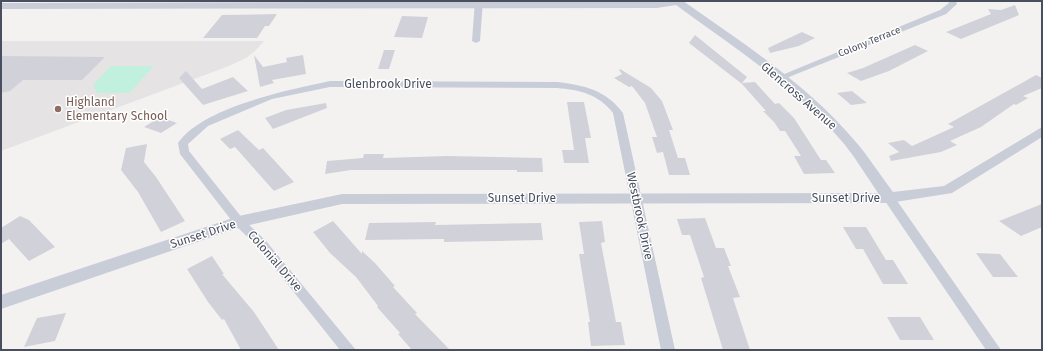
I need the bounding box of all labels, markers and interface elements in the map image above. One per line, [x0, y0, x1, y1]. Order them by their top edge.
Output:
street label: Colony Terrace [836, 24, 902, 60]
street label: Glencross Avenue [758, 59, 840, 133]
street label: Glenbrook Drive [344, 77, 432, 91]
place label: Highland Elementary School [66, 95, 168, 123]
marker: Highland Elementary School [53, 104, 63, 114]
street label: Westbrook Drive [624, 171, 656, 261]
street label: Sunset Drive [488, 191, 556, 205]
street label: Sunset Drive [812, 191, 880, 205]
street label: Sunset Drive [168, 217, 238, 251]
street label: Colonial Drive [245, 228, 305, 294]

